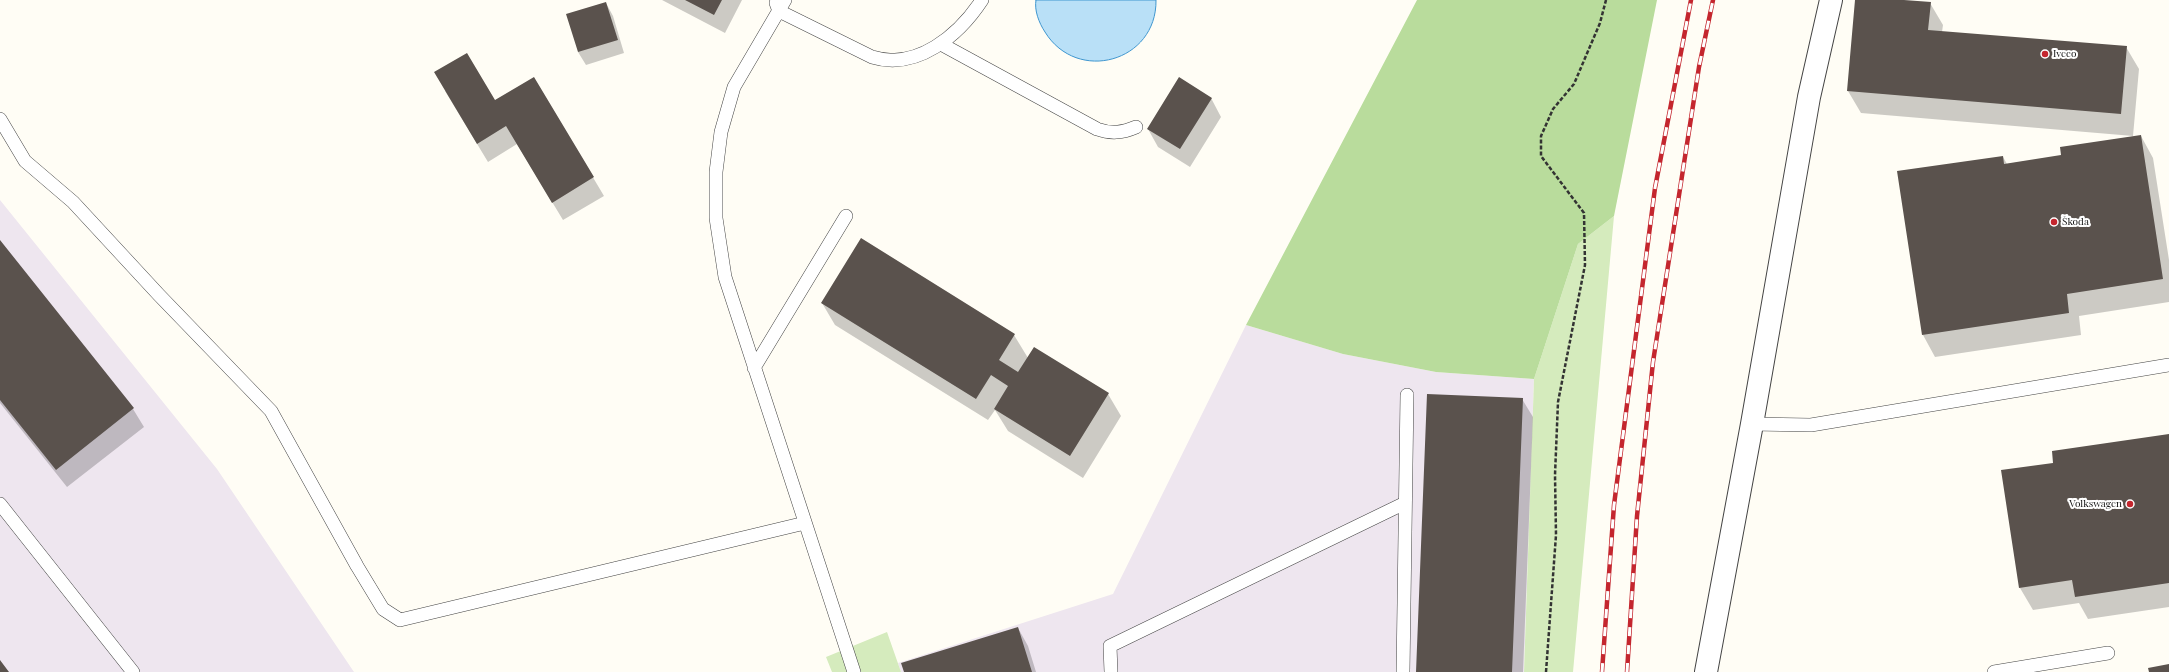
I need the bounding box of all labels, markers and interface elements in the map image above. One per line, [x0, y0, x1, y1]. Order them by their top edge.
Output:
place label: Iveco [2053, 48, 2076, 60]
marker: Iveco [2040, 49, 2050, 59]
place label: Škoda [2062, 216, 2089, 228]
marker: Škoda [2049, 217, 2059, 227]
place label: Volkswagen [2069, 498, 2122, 510]
marker: Volkswagen [2125, 499, 2135, 509]

